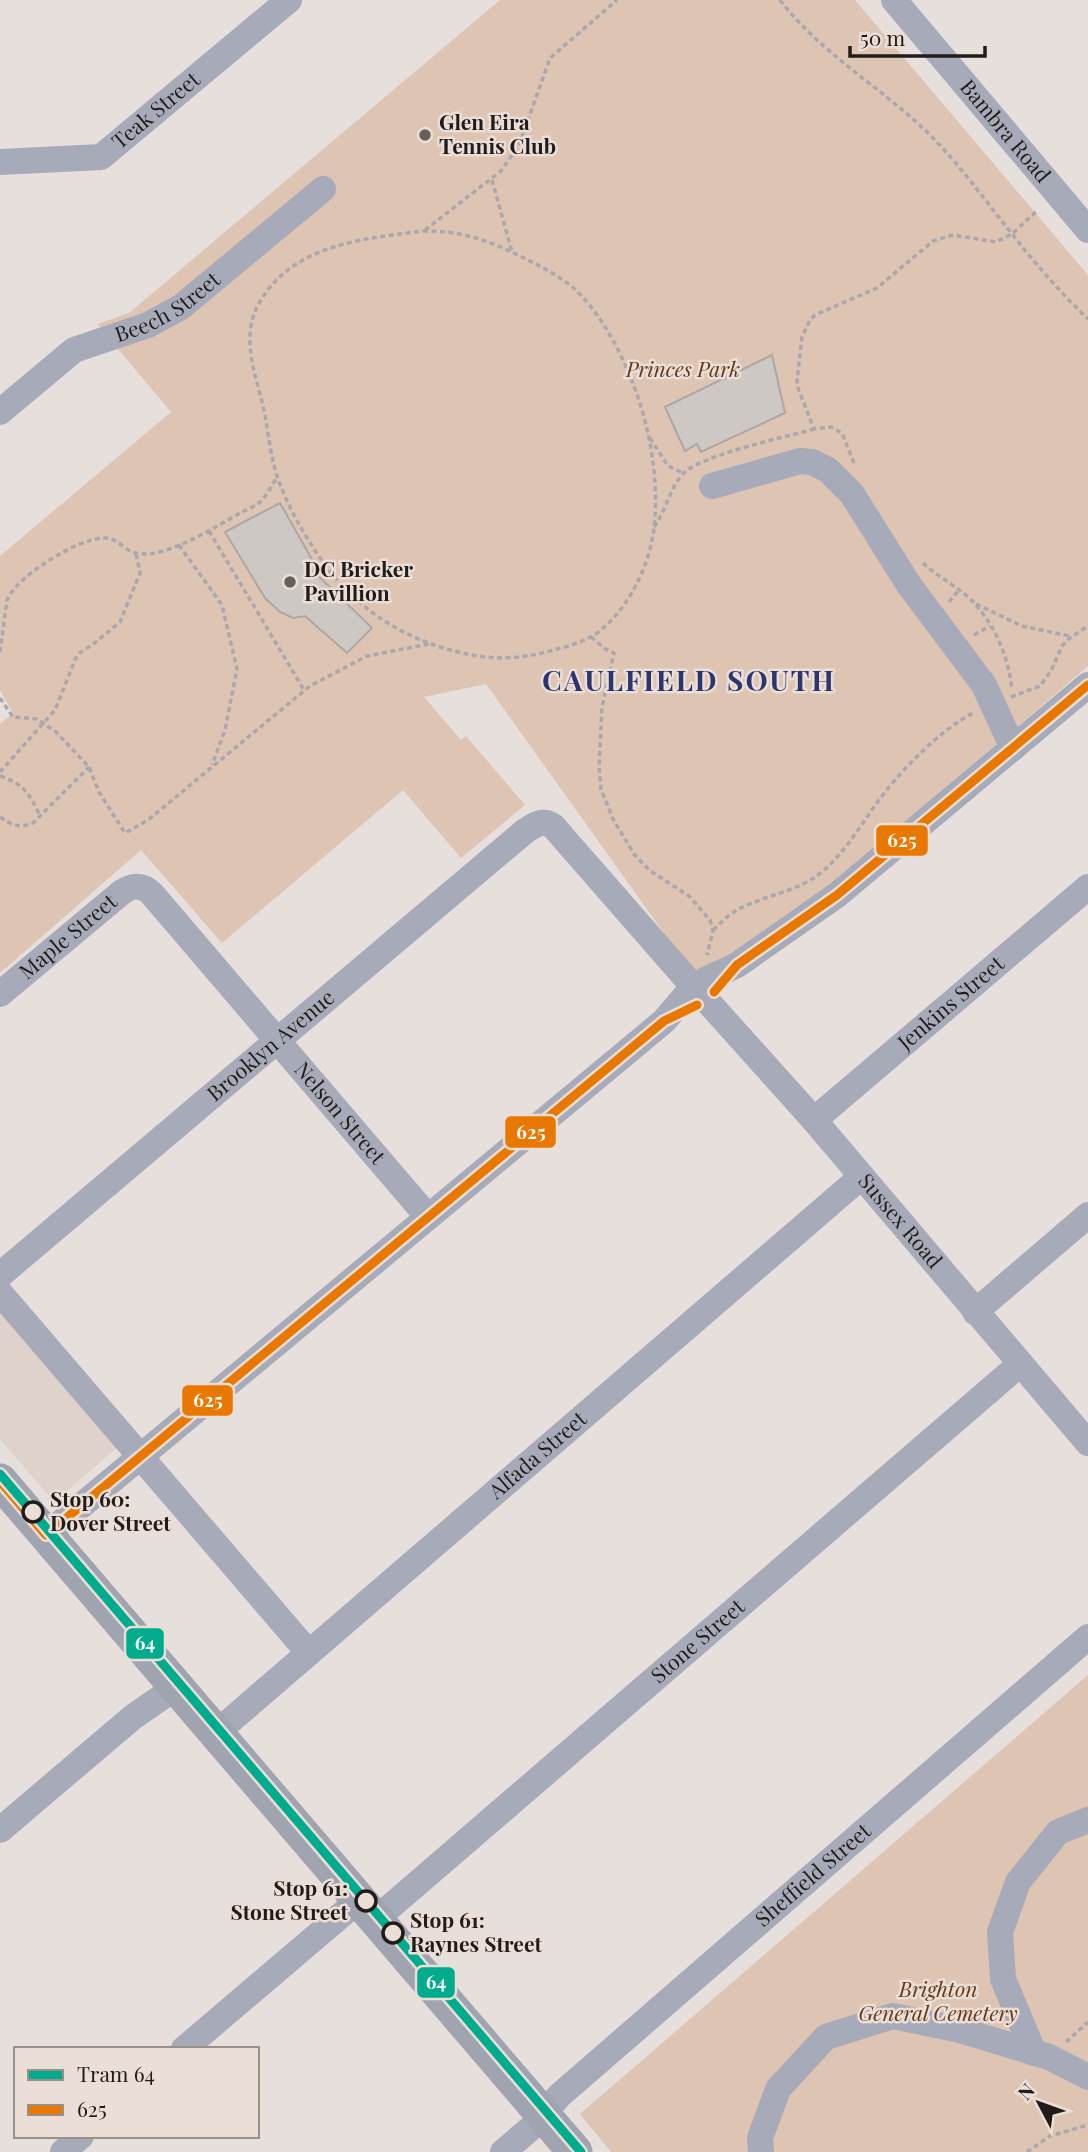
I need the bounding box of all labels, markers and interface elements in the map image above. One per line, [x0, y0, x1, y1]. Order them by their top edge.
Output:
scale bar [850, 14, 985, 58]
text: 50 m [860, 23, 906, 51]
street label: Teak Street [105, 64, 205, 154]
street label: Bambra Road [955, 73, 1058, 188]
place label: Glen Eira Tennis Club [439, 107, 556, 159]
marker: Glen Eira Tennis Club [417, 127, 433, 143]
street label: Beech Street [111, 264, 225, 347]
park label: Princes Park [625, 354, 740, 382]
place label: DC Bricker Pavillion [304, 554, 413, 606]
marker: DC Bricker Pavillion [282, 574, 298, 590]
district label: CAULFIELD SOUTH [542, 661, 836, 698]
line badge: 625 [875, 824, 929, 857]
text: 625 [887, 826, 917, 852]
street label: Maple Street [12, 886, 122, 984]
street label: Jenkins Street [890, 948, 1009, 1056]
street label: Brooklyn Avenue [200, 982, 339, 1106]
street label: Nelson Street [289, 1055, 393, 1170]
line badge: 625 [504, 1115, 557, 1149]
text: 625 [516, 1118, 546, 1144]
street label: Sussex Road [853, 1167, 950, 1273]
line badge: 625 [181, 1384, 234, 1417]
text: 625 [193, 1386, 223, 1412]
street label: Alfada Street [481, 1404, 592, 1505]
place label: Stop 60: Dover Street [50, 1484, 171, 1536]
marker: Stop 60: Dover Street [22, 1501, 44, 1523]
street label: Stone Street [644, 1591, 750, 1688]
line badge: 64 [125, 1627, 165, 1660]
text: 64 [135, 1629, 155, 1655]
street label: Sheffield Street [748, 1816, 876, 1932]
place label: Stop 61: Stone Street [230, 1873, 349, 1925]
marker: Stop 61: Stone Street [355, 1890, 377, 1912]
place label: Stop 61: Raynes Street [410, 1905, 543, 1957]
marker: Stop 61: Raynes Street [382, 1922, 404, 1944]
line badge: 64 [416, 1966, 456, 1999]
text: 64 [426, 1968, 446, 1994]
park label: Brighton General Cemetery [858, 1974, 1018, 2026]
legend [14, 2047, 259, 2138]
text: Tram 64 [77, 2059, 155, 2087]
north arrow [1004, 2068, 1074, 2138]
text: N [1011, 2077, 1040, 2105]
text: 625 [77, 2094, 107, 2122]

